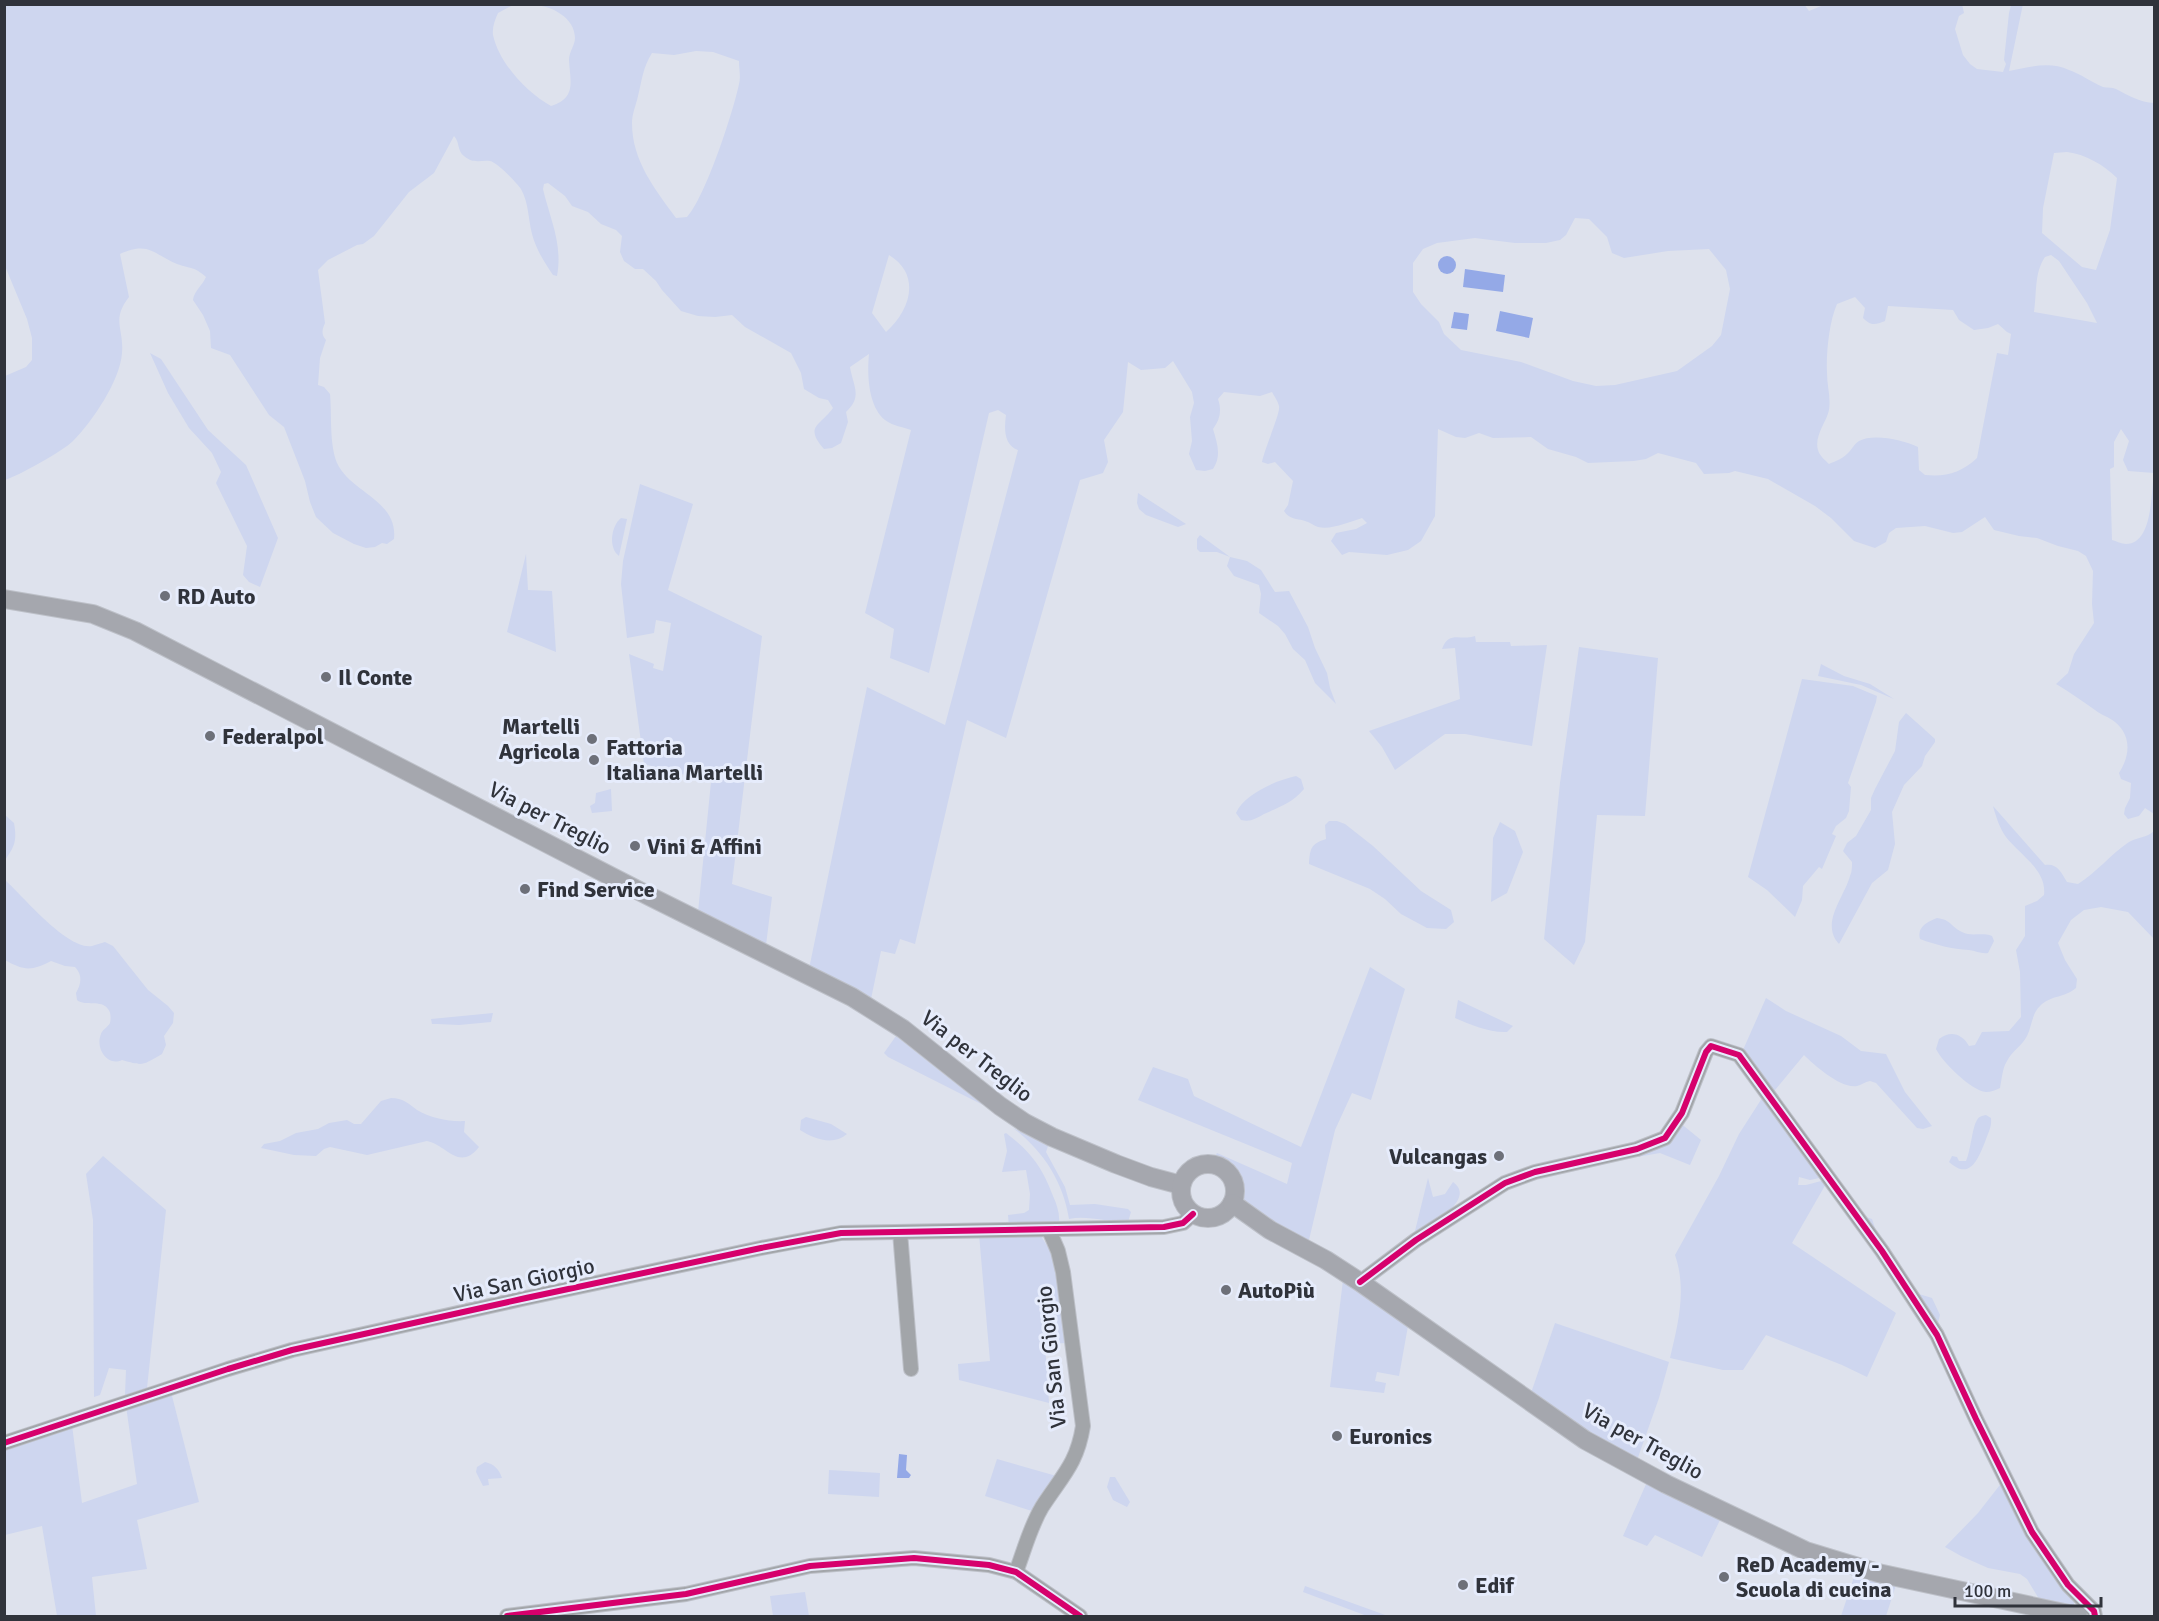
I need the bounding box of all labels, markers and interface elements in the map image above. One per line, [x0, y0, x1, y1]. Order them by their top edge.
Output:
place label: RD Auto [177, 583, 255, 610]
marker: RD Auto [158, 589, 172, 603]
place label: Il Conte [338, 664, 413, 691]
marker: Il Conte [319, 670, 333, 684]
place label: Martelli Agricola [499, 713, 580, 765]
place label: Federalpol [222, 723, 324, 750]
marker: Federalpol [203, 729, 217, 743]
marker: Martelli Agricola [585, 732, 599, 746]
place label: Fattoria Italiana Martelli [606, 734, 763, 786]
marker: Fattoria Italiana Martelli [587, 753, 601, 767]
street label: Via per Treglio [484, 776, 616, 860]
place label: Vini & Affini [647, 833, 762, 860]
marker: Vini & Affini [628, 839, 642, 853]
place label: Find Service [537, 876, 655, 903]
marker: Find Service [518, 882, 532, 896]
street label: Via per Treglio [916, 1004, 1038, 1108]
place label: Vulcangas [1389, 1143, 1487, 1170]
marker: Vulcangas [1492, 1149, 1506, 1163]
street label: Via San Giorgio [451, 1252, 597, 1308]
place label: AutoPiù [1238, 1277, 1315, 1304]
marker: AutoPiù [1219, 1283, 1233, 1297]
street label: Via San Giorgio [1030, 1284, 1072, 1430]
street label: Via per Treglio [1578, 1397, 1708, 1485]
place label: Euronics [1349, 1423, 1432, 1450]
marker: Euronics [1330, 1429, 1344, 1443]
place label: ReD Academy - Scuola di cucina [1736, 1551, 1892, 1603]
marker: ReD Academy - Scuola di cucina [1717, 1570, 1731, 1584]
scale bar [1955, 1570, 2100, 1608]
place label: Edif [1475, 1572, 1515, 1599]
marker: Edif [1456, 1578, 1470, 1592]
text: 100 m [1964, 1580, 2011, 1602]

